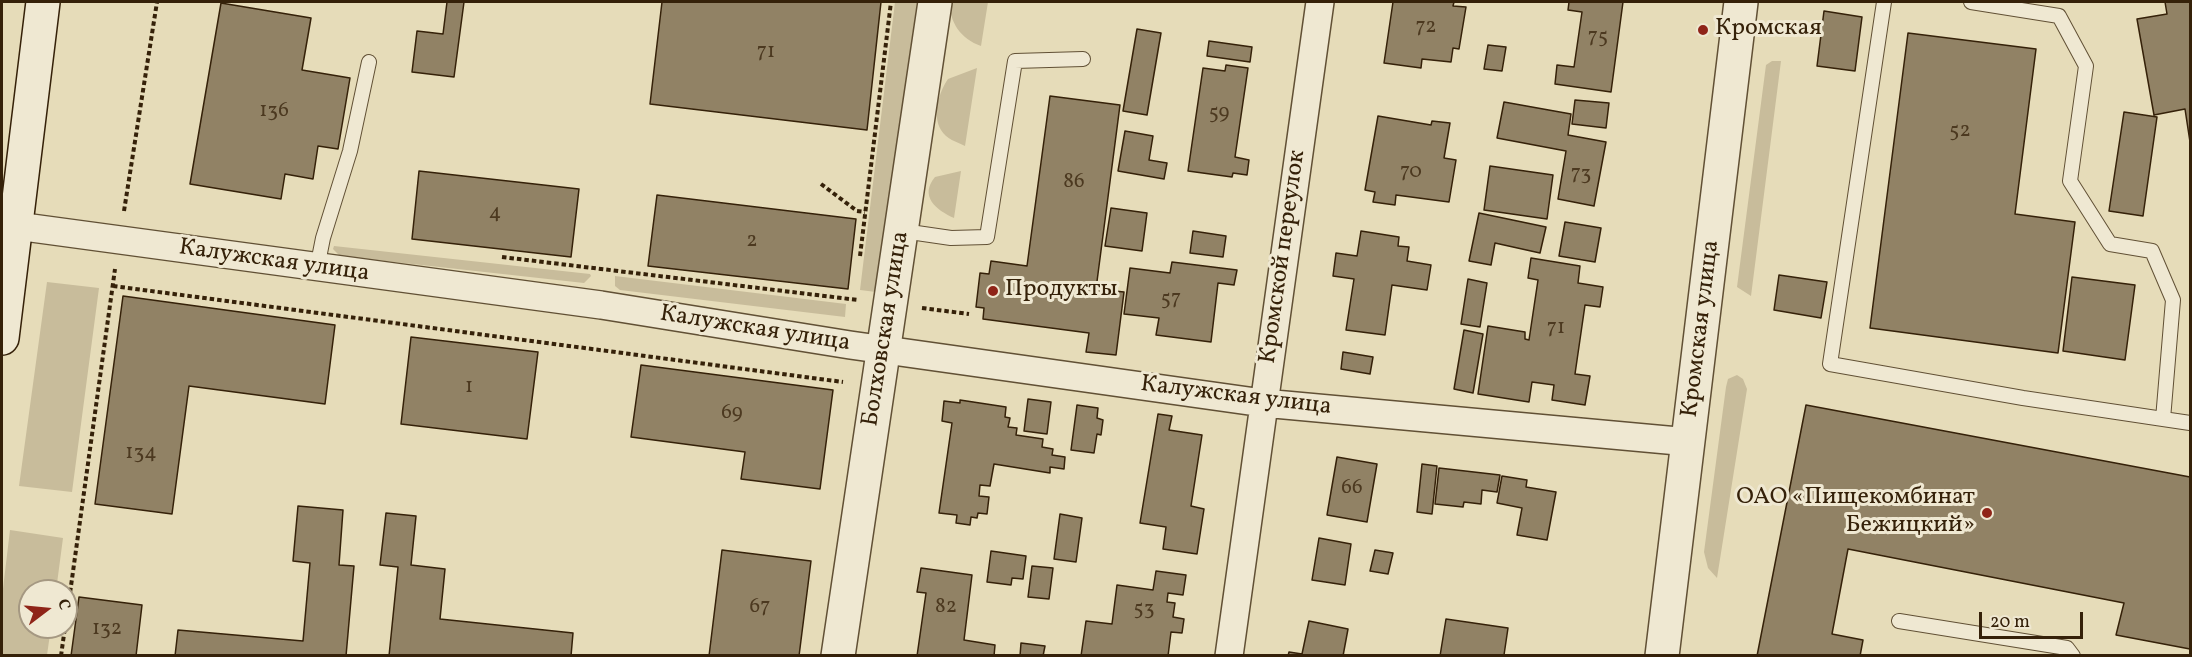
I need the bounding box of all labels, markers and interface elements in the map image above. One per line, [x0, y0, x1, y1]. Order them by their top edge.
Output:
house number: 72 [1415, 15, 1437, 41]
place label: Кромская [1715, 16, 1822, 44]
marker: Кромская [1696, 23, 1710, 37]
house number: 75 [1588, 25, 1608, 51]
house number: 71 [757, 40, 775, 66]
house number: 136 [259, 99, 289, 125]
house number: 59 [1209, 101, 1229, 127]
house number: 52 [1949, 119, 1971, 145]
street label: Кромской переулок [1255, 148, 1313, 366]
house number: 70 [1400, 160, 1422, 186]
house number: 73 [1571, 162, 1591, 188]
house number: 86 [1063, 170, 1085, 196]
house number: 4 [489, 201, 501, 227]
house number: 2 [746, 229, 758, 255]
street label: Болховская улица [857, 229, 917, 429]
street label: Калужская улица [177, 234, 371, 290]
street label: Кромская улица [1677, 239, 1727, 419]
place label: Продукты [1005, 277, 1117, 305]
marker: Продукты [986, 284, 1000, 298]
house number: 57 [1161, 287, 1181, 313]
street label: Калужская улица [658, 301, 852, 359]
house number: 71 [1547, 316, 1565, 342]
street label: Калужская улица [1139, 371, 1333, 423]
house number: 1 [465, 375, 473, 401]
house number: 69 [721, 401, 743, 427]
house number: 134 [125, 441, 157, 467]
house number: 66 [1341, 476, 1363, 502]
place label: ОАО «Пищекомбинат Бежицкий» [1736, 485, 1975, 541]
marker: ОАО «Пищекомбинат Бежицкий» [1980, 506, 1994, 520]
north arrow [18, 579, 78, 639]
house number: 67 [750, 595, 770, 621]
house number: 82 [935, 595, 957, 621]
text: С [51, 597, 75, 613]
house number: 53 [1134, 597, 1154, 623]
scale bar [1982, 600, 2086, 638]
text: 20 m [1990, 610, 2030, 635]
house number: 132 [92, 617, 122, 643]

